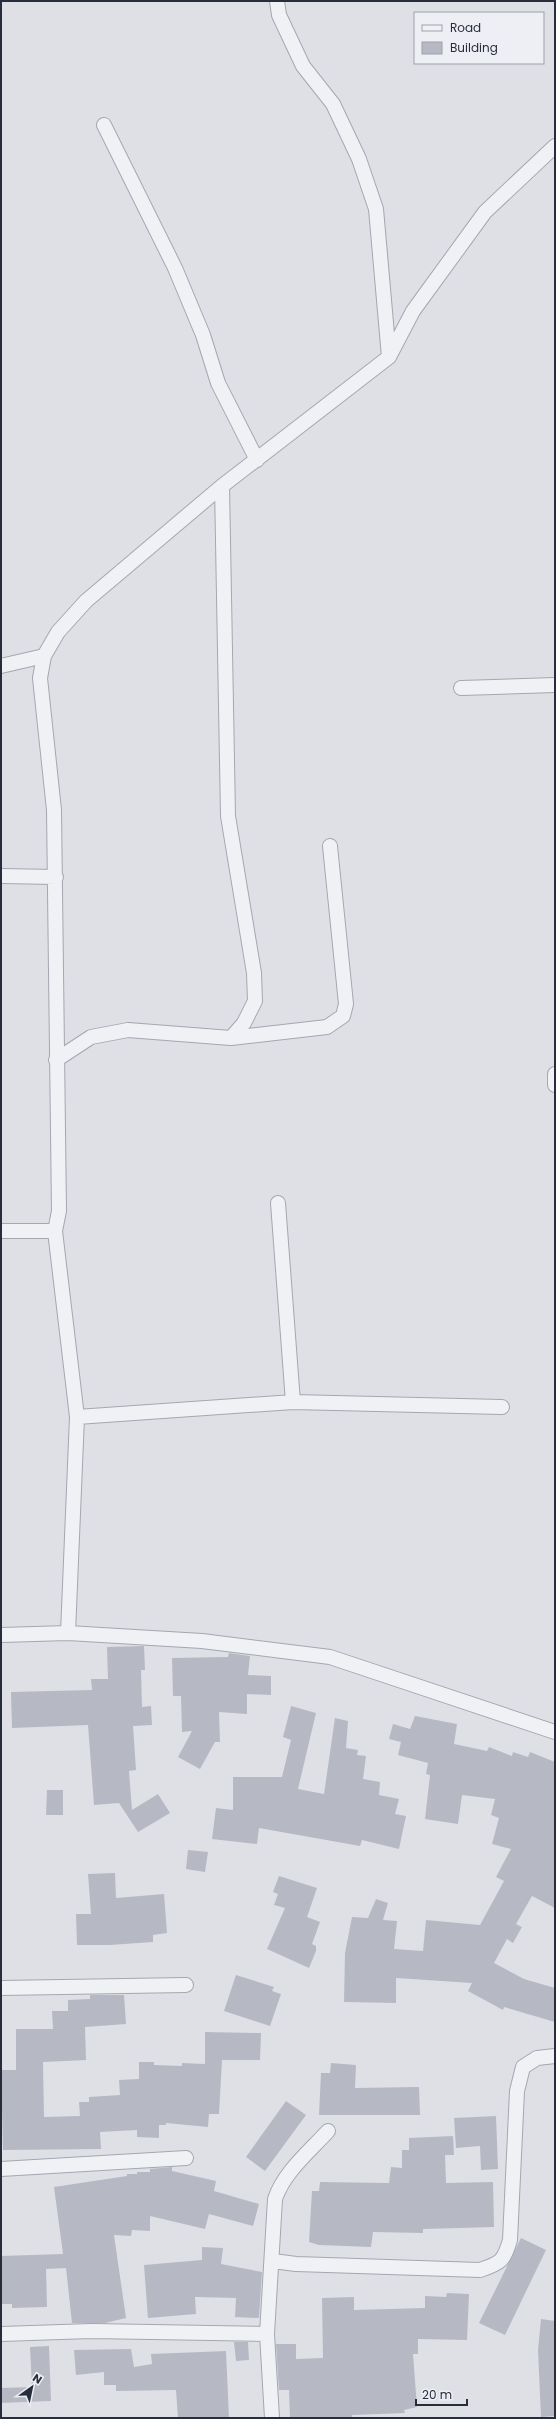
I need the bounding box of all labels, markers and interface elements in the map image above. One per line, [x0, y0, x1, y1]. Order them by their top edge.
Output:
legend [414, 12, 544, 64]
text: Road [450, 19, 481, 36]
text: Building [450, 39, 498, 56]
north arrow [12, 2367, 52, 2407]
text: N [30, 2370, 45, 2388]
scale bar [416, 2381, 467, 2407]
text: 20 m [422, 2386, 452, 2403]

